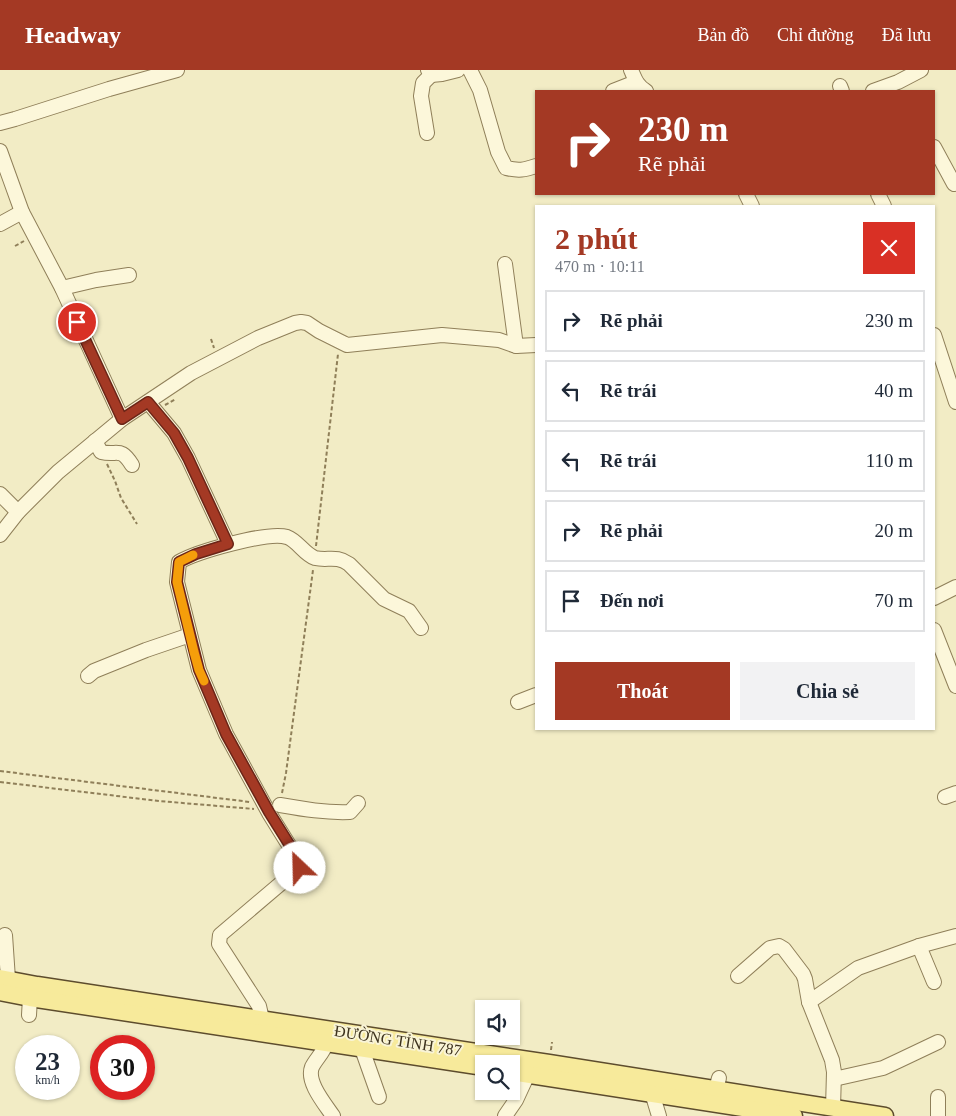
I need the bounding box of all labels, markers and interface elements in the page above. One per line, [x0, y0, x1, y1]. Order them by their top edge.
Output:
text: Headway [25, 22, 121, 48]
text: Bản đồ [697, 25, 749, 45]
text: Chỉ đường [777, 25, 854, 45]
text: Đã lưu [882, 25, 931, 45]
icon: right [555, 110, 620, 175]
text: 230 m [638, 110, 728, 149]
text: Rẽ phải [638, 151, 706, 176]
text: 2 phút [555, 222, 638, 255]
button: close [863, 222, 915, 274]
text: 470 m · 10:11 [555, 258, 645, 275]
pin [56, 301, 98, 343]
icon: right [557, 307, 585, 335]
icon: arrive [63, 308, 91, 336]
text: Rẽ phải [600, 310, 663, 331]
text: 230 m [865, 310, 913, 331]
icon: left [557, 377, 585, 405]
text: Rẽ trái [600, 380, 656, 401]
text: 40 m [874, 380, 913, 401]
icon: left [557, 447, 585, 475]
text: Rẽ trái [600, 450, 656, 471]
text: 110 m [866, 450, 913, 471]
icon: right [557, 517, 585, 545]
text: Rẽ phải [600, 520, 663, 541]
text: 20 m [874, 520, 913, 541]
icon: arrive [557, 587, 585, 615]
text: Đến nơi [600, 590, 664, 611]
text: 70 m [874, 590, 913, 611]
button: Thoát [555, 662, 730, 720]
button: Chia sẻ [740, 662, 915, 720]
position arrow [273, 841, 325, 893]
map controls [475, 1000, 520, 1100]
button: sound [475, 1000, 520, 1045]
street label: ĐƯỜNG TỈNH 787 [333, 1021, 463, 1059]
speed limit sign: 30 [90, 1035, 155, 1100]
text: 23 [35, 1048, 60, 1075]
button: search [475, 1055, 520, 1100]
text: km/h [35, 1073, 60, 1087]

